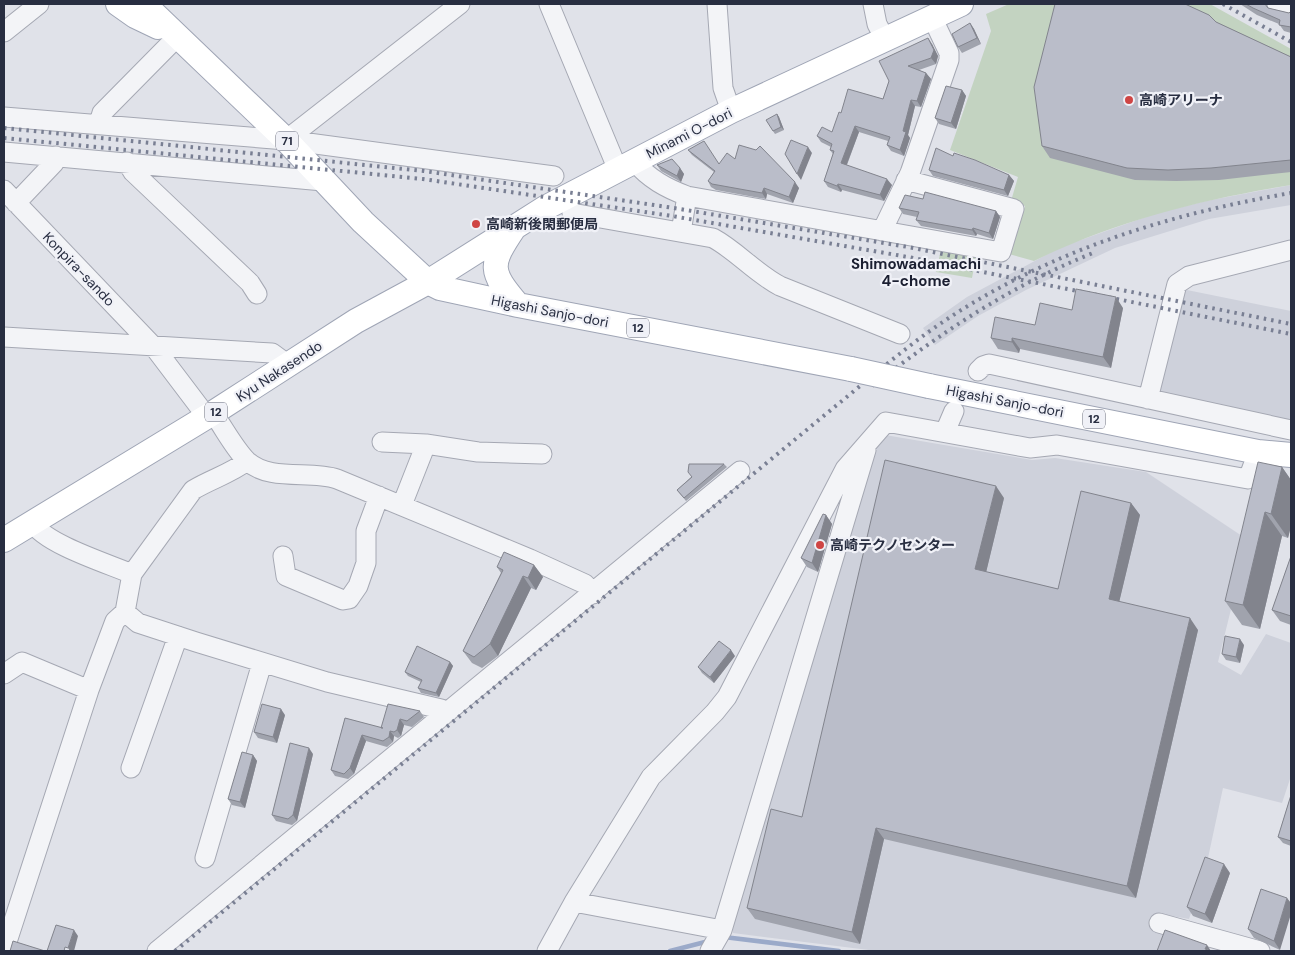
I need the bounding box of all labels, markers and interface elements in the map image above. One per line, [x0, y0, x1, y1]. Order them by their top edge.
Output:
place label: 高崎アリーナ [1139, 91, 1223, 109]
marker: 高崎アリーナ [1123, 94, 1135, 106]
street label: Minami O-dori [643, 104, 735, 162]
road number: 71 [276, 132, 298, 150]
place label: 高崎新後閑郵便局 [486, 215, 598, 233]
marker: 高崎新後閑郵便局 [470, 218, 482, 230]
street label: Konpira-sando [39, 228, 119, 310]
district label: Shimowadamachi 4-chome [851, 254, 981, 291]
street label: Higashi Sanjo-dori [490, 291, 610, 331]
road number: 12 [627, 318, 649, 338]
street label: Kyu Nakasendo [233, 336, 325, 406]
street label: Higashi Sanjo-dori [945, 381, 1065, 421]
road number: 12 [205, 402, 227, 422]
road number: 12 [1083, 409, 1105, 428]
place label: 高崎テクノセンター [830, 536, 955, 554]
marker: 高崎テクノセンター [814, 539, 826, 551]

